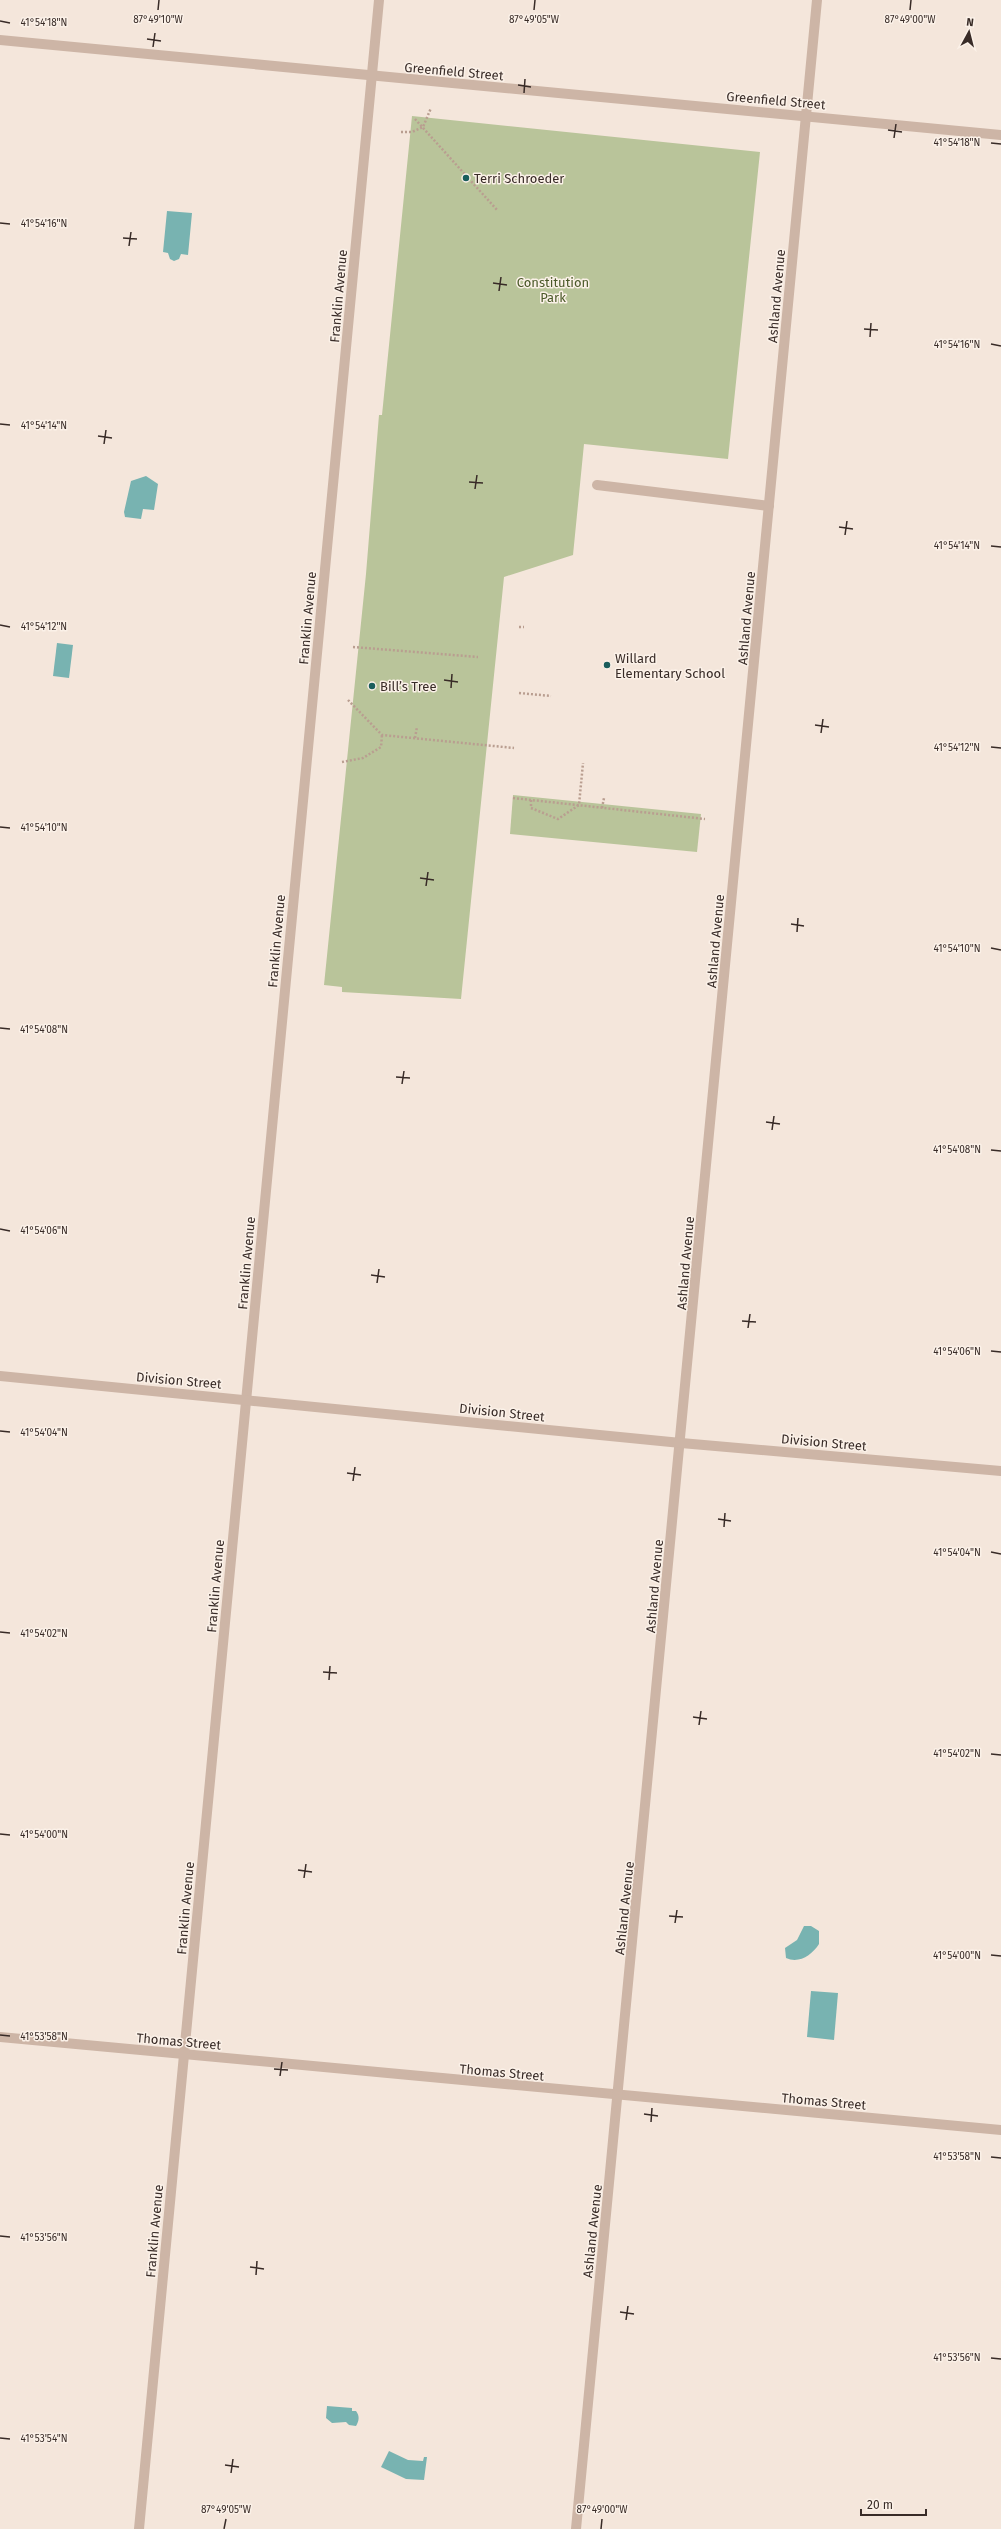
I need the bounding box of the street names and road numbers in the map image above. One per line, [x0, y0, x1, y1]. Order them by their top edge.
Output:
street label: Greenfield Street [404, 60, 504, 83]
street label: Greenfield Street [726, 89, 826, 112]
street label: Franklin Avenue [327, 249, 350, 343]
street label: Ashland Avenue [765, 249, 788, 343]
street label: Franklin Avenue [296, 571, 319, 665]
street label: Ashland Avenue [735, 571, 758, 665]
street label: Franklin Avenue [265, 894, 288, 988]
street label: Ashland Avenue [704, 894, 727, 988]
street label: Franklin Avenue [235, 1216, 258, 1310]
street label: Ashland Avenue [674, 1216, 697, 1310]
street label: Division Street [136, 1369, 223, 1392]
street label: Division Street [459, 1401, 546, 1424]
street label: Division Street [781, 1431, 868, 1454]
street label: Franklin Avenue [204, 1539, 227, 1633]
street label: Ashland Avenue [643, 1539, 666, 1633]
street label: Franklin Avenue [174, 1861, 197, 1955]
street label: Ashland Avenue [612, 1861, 637, 1956]
street label: Thomas Street [136, 2030, 222, 2053]
street label: Thomas Street [459, 2061, 545, 2084]
street label: Thomas Street [781, 2090, 867, 2113]
street label: Franklin Avenue [143, 2184, 166, 2278]
street label: Ashland Avenue [580, 2184, 605, 2279]

